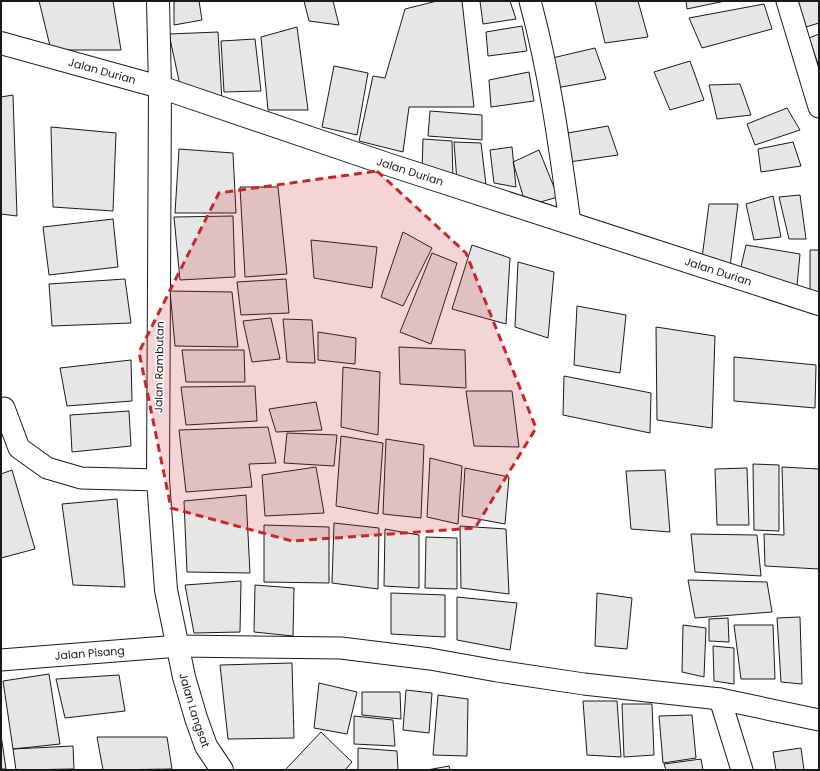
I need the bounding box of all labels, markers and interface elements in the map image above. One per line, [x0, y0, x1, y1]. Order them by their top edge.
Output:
street label: Jalan Durian [67, 54, 138, 88]
street label: Jalan Durian [375, 153, 446, 190]
street label: Jalan Durian [683, 253, 754, 290]
street label: Jalan Rambutan [150, 321, 168, 413]
street label: Jalan Pisang [54, 642, 125, 664]
street label: Jalan Langsat [175, 672, 214, 750]

